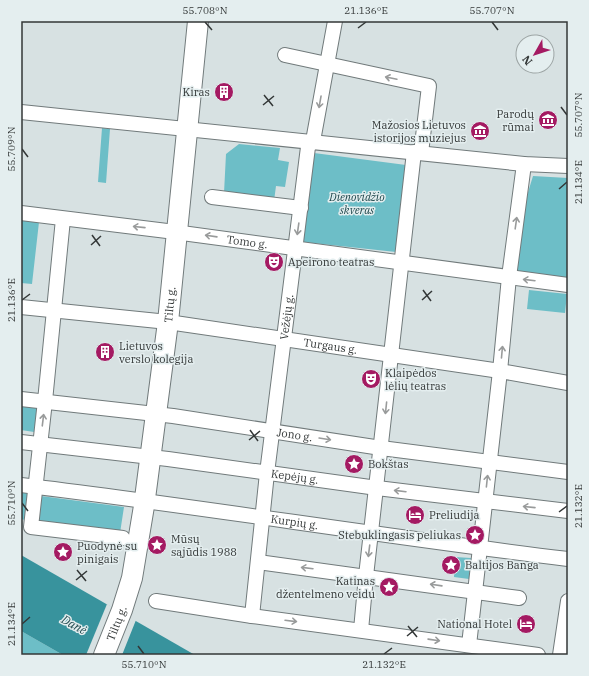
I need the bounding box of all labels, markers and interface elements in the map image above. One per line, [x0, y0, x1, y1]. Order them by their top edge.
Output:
text: 55.708°N [182, 4, 228, 17]
text: 21.136°E [344, 4, 388, 17]
text: 55.707°N [469, 4, 515, 17]
north arrow [515, 34, 555, 74]
text: N [519, 52, 535, 68]
one-way arrow [385, 73, 398, 81]
building icon: Kiras [213, 81, 235, 103]
place label: Kiras [183, 85, 210, 99]
text: 55.707°N [572, 92, 585, 138]
one-way arrow [315, 95, 323, 108]
place label: Parodų rūmai [497, 107, 535, 134]
museum icon: Parodų rūmai [537, 109, 559, 131]
place label: Mažosios Lietuvos istorijos muziejus [372, 118, 466, 145]
museum icon: Mažosios Lietuvos istorijos muziejus [469, 120, 491, 142]
text: 55.709°N [5, 126, 18, 172]
text: 21.134°E [572, 160, 585, 204]
park label: Dienovidžio skveras [328, 190, 385, 217]
one-way arrow [512, 217, 520, 230]
one-way arrow [294, 222, 302, 235]
one-way arrow [133, 224, 146, 231]
street label: Tomo g. [226, 232, 269, 251]
one-way arrow [205, 233, 218, 240]
theatre icon: Apeirono teatras [263, 251, 285, 273]
place label: Apeirono teatras [288, 255, 374, 269]
one-way arrow [523, 276, 536, 284]
text: 21.136°E [5, 278, 18, 322]
street label: Tiltų g. [161, 286, 179, 323]
street label: Vežėjų g. [277, 293, 296, 341]
street label: Turgaus g. [303, 335, 358, 357]
place label: Lietuvos verslo kolegija [119, 339, 193, 366]
building icon: Lietuvos verslo kolegija [94, 341, 116, 363]
one-way arrow [498, 346, 506, 359]
place label: Klaipėdos lėlių teatras [385, 366, 446, 393]
theatre icon: Klaipėdos lėlių teatras [360, 368, 382, 390]
one-way arrow [382, 401, 389, 414]
one-way arrow [39, 414, 47, 427]
street label: Jono g. [276, 425, 314, 444]
one-way arrow [318, 435, 331, 443]
place icon: Bokštas [343, 453, 365, 475]
place label: Bokštas [368, 457, 409, 471]
street label: Kepėjų g. [270, 466, 320, 487]
one-way arrow [483, 475, 491, 488]
text: 55.710°N [5, 480, 18, 526]
text: 21.132°E [572, 484, 585, 528]
one-way arrow [394, 487, 407, 495]
one-way arrow [523, 503, 536, 510]
hotel icon: Preliudija [404, 504, 426, 526]
place label: Preliudija [429, 508, 480, 522]
street label: Kurpių g. [270, 512, 319, 532]
place icon: Stebuklingasis peliukas [464, 524, 486, 546]
place label: Stebuklingasis peliukas [338, 528, 461, 542]
place label: Mūsų sąjūdis 1988 [171, 532, 237, 559]
place icon: Mūsų sąjūdis 1988 [146, 534, 168, 556]
place label: Puodynė su pinigais [77, 539, 137, 566]
place icon: Puodynė su pinigais [52, 541, 74, 563]
one-way arrow [365, 544, 372, 557]
place icon: Baltijos Banga [440, 554, 462, 576]
place label: Baltijos Banga [465, 558, 539, 572]
one-way arrow [301, 564, 314, 572]
place label: Katinas džentelmeno veidu [276, 574, 375, 601]
place icon: Katinas džentelmeno veidu [378, 576, 400, 598]
one-way arrow [429, 581, 442, 589]
text: 21.134°E [5, 602, 18, 646]
street label: Tiltų g. [103, 604, 130, 643]
water label: Danė [58, 611, 90, 638]
hotel icon: National Hotel [515, 613, 537, 635]
one-way arrow [284, 617, 297, 625]
place label: National Hotel [437, 617, 512, 631]
one-way arrow [427, 636, 440, 644]
text: 55.710°N [121, 658, 167, 671]
text: 21.132°E [362, 658, 406, 671]

